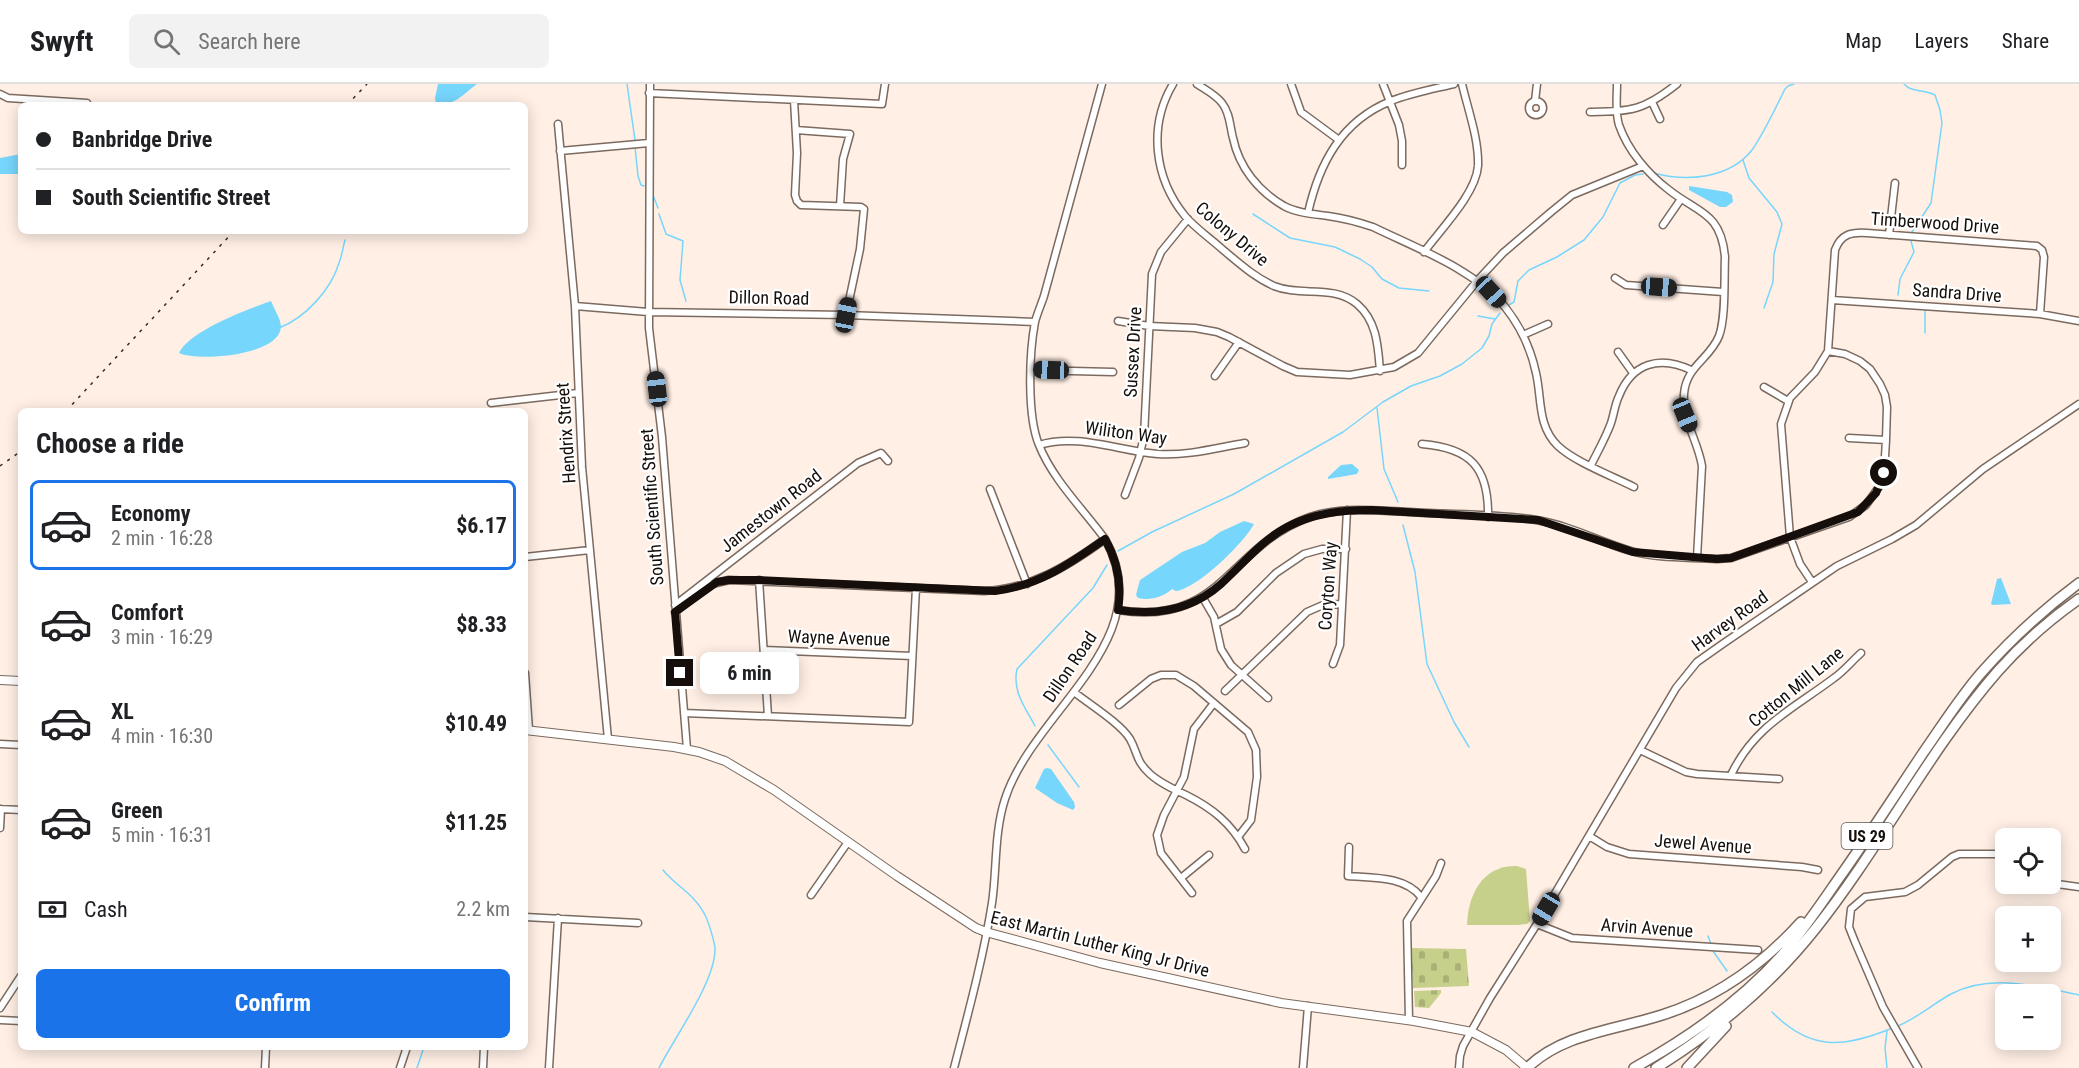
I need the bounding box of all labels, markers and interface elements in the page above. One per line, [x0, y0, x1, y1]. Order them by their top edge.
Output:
search box [129, 14, 549, 68]
text: Swyft [30, 25, 93, 58]
icon: search [150, 25, 183, 58]
text: Search here [198, 29, 301, 54]
text: Map [1845, 29, 1882, 53]
text: Layers [1915, 29, 1969, 53]
text: Share [2002, 29, 2049, 53]
text: Banbridge Drive [72, 127, 212, 152]
text: South Scientific Street [72, 185, 270, 210]
street label: Colony Drive [1192, 197, 1273, 270]
street label: Timberwood Drive [1870, 208, 2000, 237]
car [1472, 273, 1510, 311]
car [1640, 277, 1678, 297]
street label: Sandra Drive [1912, 279, 2002, 306]
street label: Dillon Road [728, 286, 810, 309]
car [834, 296, 858, 334]
street label: Sussex Drive [1120, 306, 1145, 398]
car [1033, 360, 1069, 380]
car [646, 370, 668, 408]
street label: Hendrix Street [552, 382, 580, 484]
car [1670, 395, 1700, 435]
street label: Wiliton Way [1084, 416, 1169, 449]
text: Choose a ride [36, 428, 184, 460]
street label: South Scientific Street [636, 428, 667, 586]
route start [1870, 459, 1897, 486]
street label: Jamestown Road [716, 465, 825, 557]
icon: car [39, 498, 93, 552]
text: Economy [111, 501, 191, 526]
text: $6.17 [456, 513, 507, 538]
text: 2 min · 16:28 [111, 526, 213, 550]
street label: Coryton Way [1314, 540, 1341, 631]
street label: Harvey Road [1687, 586, 1772, 655]
icon: car [39, 597, 93, 651]
text: Comfort [111, 600, 184, 625]
text: $8.33 [456, 612, 507, 637]
text: 3 min · 16:29 [111, 625, 213, 649]
street label: Wayne Avenue [787, 625, 891, 650]
street label: Dillon Road [1038, 627, 1101, 706]
street label: Cotton Mill Lane [1744, 642, 1847, 731]
callout: 6 min [701, 652, 800, 694]
route end [666, 659, 693, 686]
text: 6 min [727, 661, 772, 685]
icon: car [39, 696, 93, 750]
text: XL [111, 699, 134, 724]
text: $10.49 [445, 711, 507, 736]
text: 4 min · 16:30 [111, 724, 213, 748]
icon: car [39, 795, 93, 849]
text: Green [111, 798, 163, 823]
text: $11.25 [445, 810, 507, 835]
text: 5 min · 16:31 [111, 823, 213, 847]
road number: US 29 [1842, 823, 1892, 849]
map controls [1995, 828, 2061, 1050]
button: locate [1995, 828, 2061, 894]
street label: Jewel Avenue [1654, 830, 1752, 857]
car [1529, 889, 1563, 929]
icon: cash [36, 893, 69, 926]
text: Cash [84, 897, 128, 922]
text: 2.2 km [456, 897, 510, 921]
street label: East Martin Luther King Jr Drive [989, 906, 1212, 981]
button: + [1995, 906, 2061, 972]
street label: Arvin Avenue [1600, 914, 1694, 941]
button: Confirm [36, 969, 510, 1038]
button: − [1995, 984, 2061, 1050]

